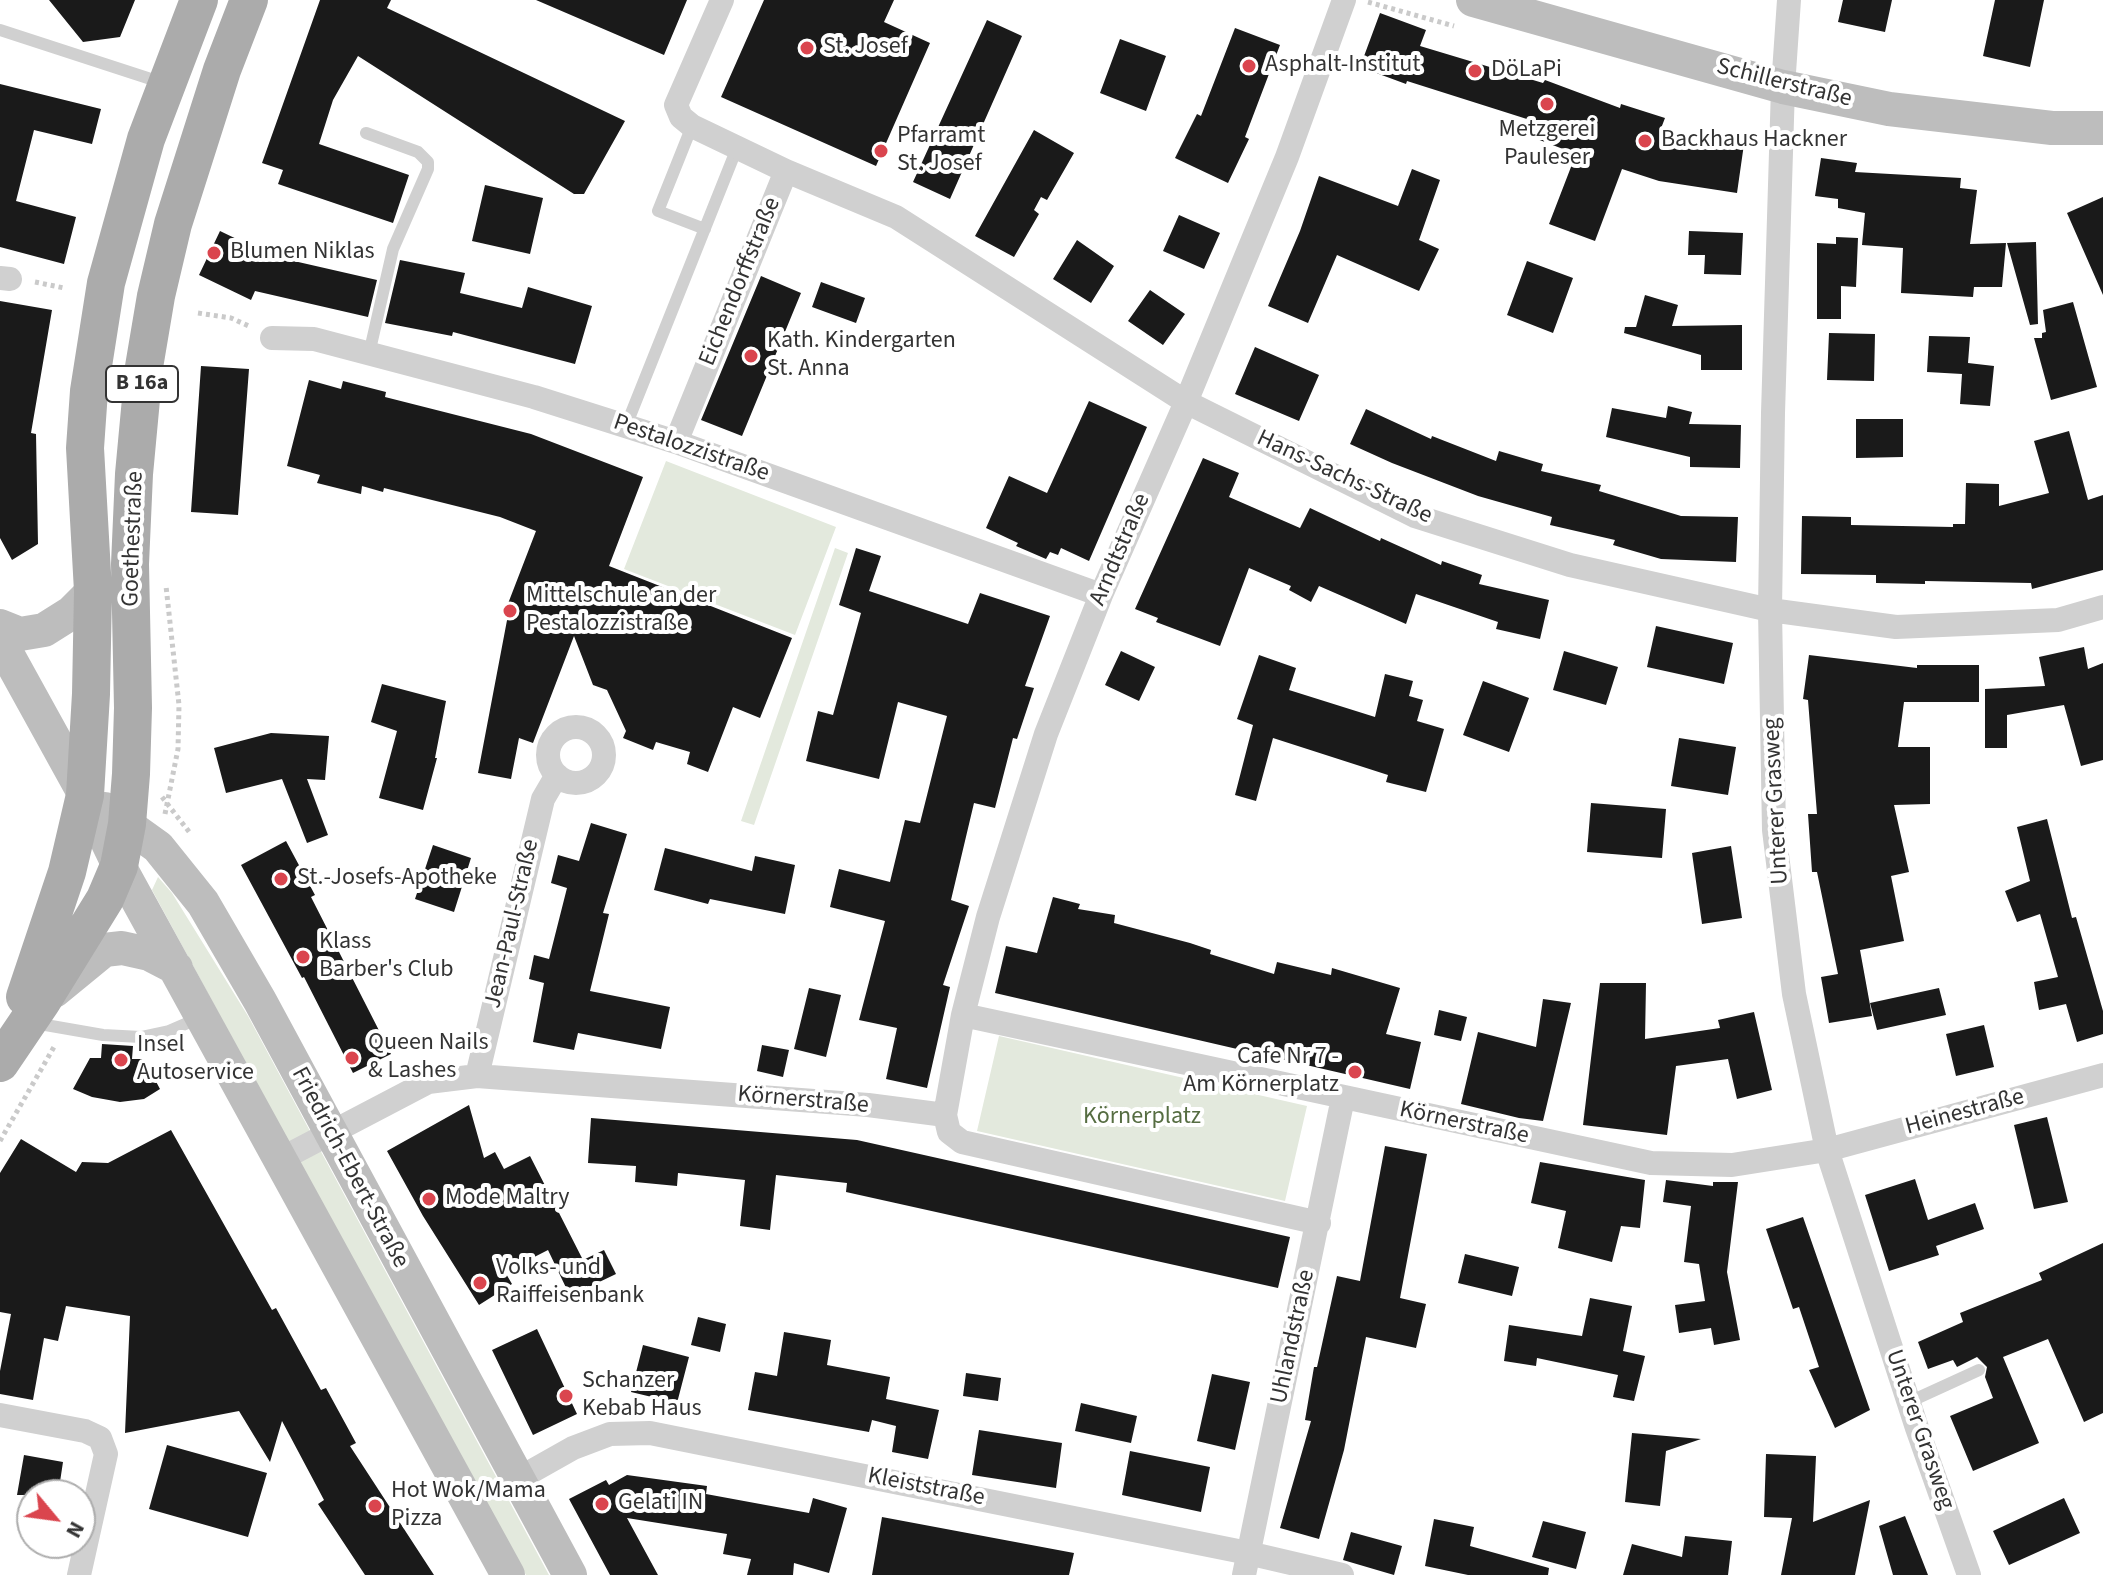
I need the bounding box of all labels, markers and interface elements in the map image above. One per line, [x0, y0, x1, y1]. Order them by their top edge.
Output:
place label: St. Josef [823, 34, 908, 62]
marker: St. Josef [798, 39, 816, 57]
place label: Asphalt-Institut [1265, 52, 1420, 80]
street label: Schillerstraße [1713, 53, 1855, 115]
marker: Asphalt-Institut [1240, 57, 1258, 75]
place label: DöLaPi [1491, 57, 1562, 85]
marker: DöLaPi [1466, 62, 1484, 80]
marker: Metzgerei Pauleser [1538, 95, 1556, 113]
place label: Metzgerei Pauleser [1499, 117, 1595, 173]
place label: Pfarramt St. Josef [897, 123, 985, 179]
place label: Backhaus Hackner [1661, 127, 1847, 155]
marker: Backhaus Hackner [1636, 132, 1654, 150]
marker: Pfarramt St. Josef [872, 142, 890, 160]
street label: Eichendorffstraße [694, 193, 788, 371]
place label: Blumen Niklas [230, 239, 375, 267]
marker: Blumen Niklas [205, 244, 223, 262]
place label: Kath. Kindergarten St. Anna [767, 328, 956, 384]
marker: Kath. Kindergarten St. Anna [742, 347, 760, 365]
road number: B 16a [106, 366, 178, 402]
street label: Pestalozzistraße [609, 409, 773, 489]
street label: Hans-Sachs-Straße [1252, 425, 1436, 531]
street label: Goethestraße [117, 471, 151, 607]
street label: Arndtstraße [1085, 490, 1157, 610]
place label: Mittelschule an der Pestalozzistraße [526, 583, 716, 639]
marker: Mittelschule an der Pestalozzistraße [501, 602, 519, 620]
street label: Unterer Grasweg [1758, 717, 1796, 885]
street label: Jean-Paul-Straße [480, 837, 546, 1011]
place label: St.-Josefs-Apotheke [297, 865, 497, 893]
marker: St.-Josefs-Apotheke [272, 870, 290, 888]
place label: Klass Barber's Club [319, 929, 454, 985]
marker: Klass Barber's Club [294, 948, 312, 966]
place label: Queen Nails & Lashes [368, 1030, 488, 1086]
place label: Insel Autoservice [137, 1032, 254, 1088]
place label: Cafe Nr 7 - Am Körnerplatz [1183, 1044, 1339, 1100]
marker: Queen Nails & Lashes [343, 1049, 361, 1067]
marker: Insel Autoservice [112, 1051, 130, 1069]
street label: Friedrich-Ebert-Straße [284, 1063, 414, 1273]
marker: Cafe Nr 7 - Am Körnerplatz [1346, 1063, 1364, 1081]
street label: Körnerstraße [736, 1081, 870, 1121]
street label: Heinestraße [1902, 1083, 2028, 1143]
street label: Körnerstraße [1397, 1096, 1531, 1152]
park label: Körnerplatz [1083, 1104, 1201, 1132]
place label: Mode Maltry [445, 1185, 569, 1213]
marker: Mode Maltry [420, 1190, 438, 1208]
place label: Volks- und Raiffeisenbank [496, 1255, 644, 1311]
street label: Uhlandstraße [1266, 1267, 1322, 1407]
marker: Volks- und Raiffeisenbank [471, 1274, 489, 1292]
street label: Unterer Grasweg [1878, 1346, 1960, 1514]
place label: Schanzer Kebab Haus [582, 1368, 702, 1424]
marker: Schanzer Kebab Haus [557, 1387, 575, 1405]
street label: Kleiststraße [865, 1463, 987, 1513]
place label: Hot Wok/Mama Pizza [391, 1478, 546, 1534]
north arrow [16, 1479, 96, 1559]
place label: Gelati IN [618, 1490, 703, 1518]
marker: Gelati IN [593, 1495, 611, 1513]
marker: Hot Wok/Mama Pizza [366, 1497, 384, 1515]
text: N [58, 1515, 93, 1544]

